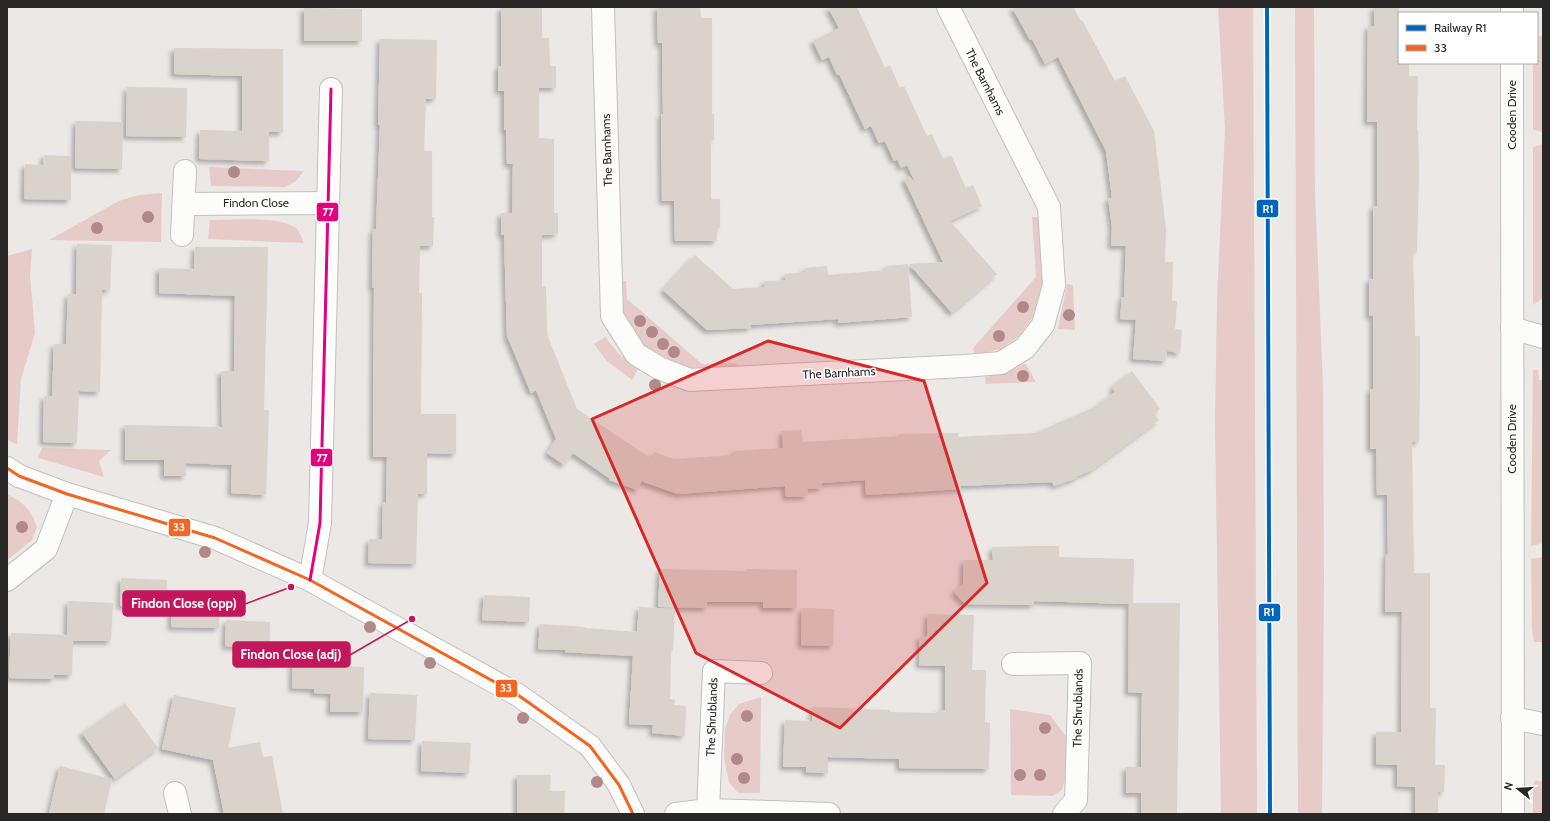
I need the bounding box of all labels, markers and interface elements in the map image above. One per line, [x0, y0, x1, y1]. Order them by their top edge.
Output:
legend [1398, 12, 1538, 64]
text: Railway R1 [1434, 20, 1486, 35]
text: 33 [1434, 40, 1447, 55]
street label: The Barnhams [962, 46, 1009, 118]
street label: Cooden Drive [1504, 80, 1519, 150]
street label: The Barnhams [598, 113, 615, 187]
street label: Findon Close [223, 195, 289, 210]
line badge: R1 [1256, 199, 1279, 218]
line badge: 77 [316, 202, 339, 222]
text: R1 [1263, 202, 1273, 216]
text: 77 [322, 205, 334, 219]
street label: The Barnhams [802, 363, 876, 382]
street label: Cooden Drive [1504, 404, 1519, 474]
line badge: 77 [310, 448, 333, 467]
text: 77 [316, 451, 328, 465]
line badge: 33 [168, 518, 191, 537]
text: 33 [173, 520, 185, 534]
callout: Findon Close (opp) [123, 591, 245, 616]
text: Findon Close (opp) [131, 595, 237, 611]
line badge: R1 [1258, 603, 1281, 622]
text: R1 [1264, 605, 1274, 619]
callout: Findon Close (adj) [233, 642, 350, 667]
text: Findon Close (adj) [240, 646, 342, 662]
street label: The Shrublands [1069, 668, 1086, 748]
street label: The Shrublands [703, 677, 720, 757]
line badge: 33 [495, 679, 518, 698]
text: 33 [500, 681, 512, 695]
north arrow [1498, 769, 1538, 809]
text: N [1501, 780, 1516, 792]

